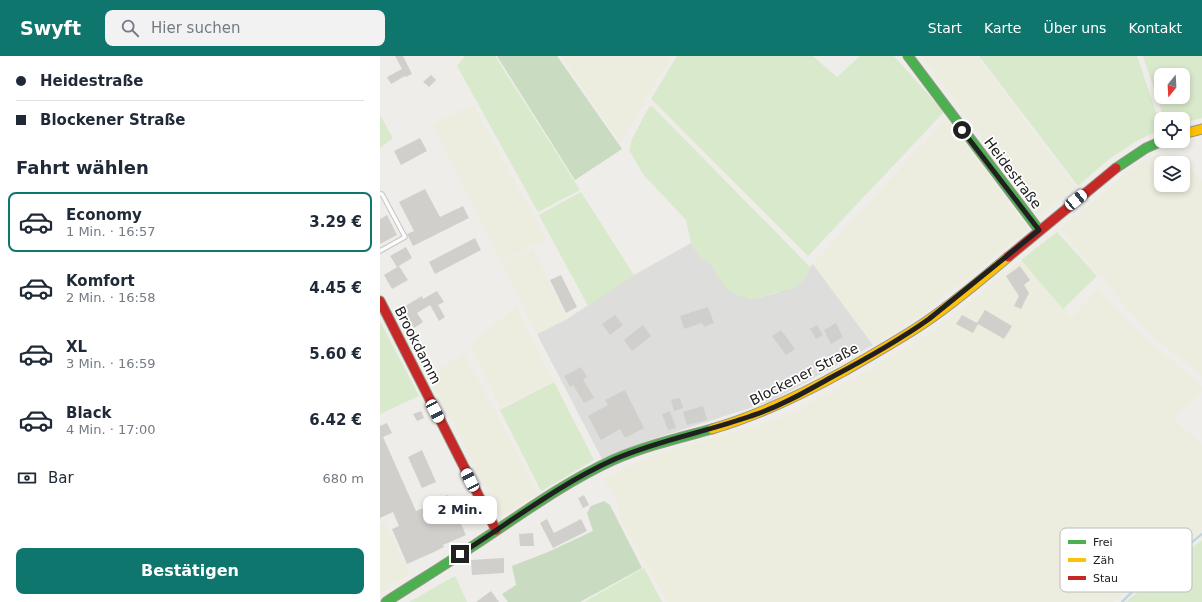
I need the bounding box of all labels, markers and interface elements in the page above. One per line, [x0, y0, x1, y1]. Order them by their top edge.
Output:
search box [105, 10, 385, 46]
text: Swyft [20, 17, 81, 39]
icon: search [119, 17, 141, 39]
text: Hier suchen [151, 19, 240, 37]
text: Start [928, 20, 962, 36]
text: Karte [984, 20, 1021, 36]
text: Über uns [1043, 20, 1106, 36]
text: Kontakt [1128, 20, 1182, 36]
north arrow [1154, 68, 1190, 104]
map controls [1154, 68, 1190, 192]
text: Heidestraße [40, 72, 143, 90]
text: Blockener Straße [40, 111, 185, 129]
button: locate [1154, 112, 1190, 148]
route start [953, 121, 971, 139]
street label: Heidestraße [981, 134, 1045, 212]
button: layers [1154, 156, 1190, 192]
text: Fahrt wählen [16, 157, 149, 178]
car [1063, 188, 1089, 212]
icon: car [18, 204, 54, 240]
text: Economy [66, 206, 142, 224]
text: 3.29 € [309, 213, 362, 231]
text: 1 Min. · 16:57 [66, 224, 155, 239]
icon: car [18, 270, 54, 306]
text: Komfort [66, 272, 135, 290]
text: 4.45 € [309, 279, 362, 297]
text: 2 Min. · 16:58 [66, 290, 155, 305]
street label: Brookdamm [392, 303, 444, 387]
icon: car [18, 336, 54, 372]
text: XL [66, 338, 87, 356]
street label: Blockener Straße [747, 340, 861, 408]
text: 5.60 € [309, 345, 362, 363]
text: 3 Min. · 16:59 [66, 356, 155, 371]
car [424, 398, 446, 424]
icon: car [18, 402, 54, 438]
text: Black [66, 404, 112, 422]
text: 6.42 € [309, 411, 362, 429]
text: 4 Min. · 17:00 [66, 422, 155, 437]
icon: cash [16, 467, 38, 489]
car [459, 467, 481, 493]
text: Bar [48, 469, 74, 487]
text: 680 m [322, 471, 364, 486]
callout: 2 Min. [423, 496, 497, 524]
text: 2 Min. [437, 502, 483, 517]
legend [1060, 528, 1192, 592]
text: Frei [1093, 536, 1113, 549]
route end [451, 545, 469, 563]
button: Bestätigen [16, 548, 364, 594]
text: Zäh [1093, 554, 1114, 567]
text: Stau [1093, 572, 1118, 585]

